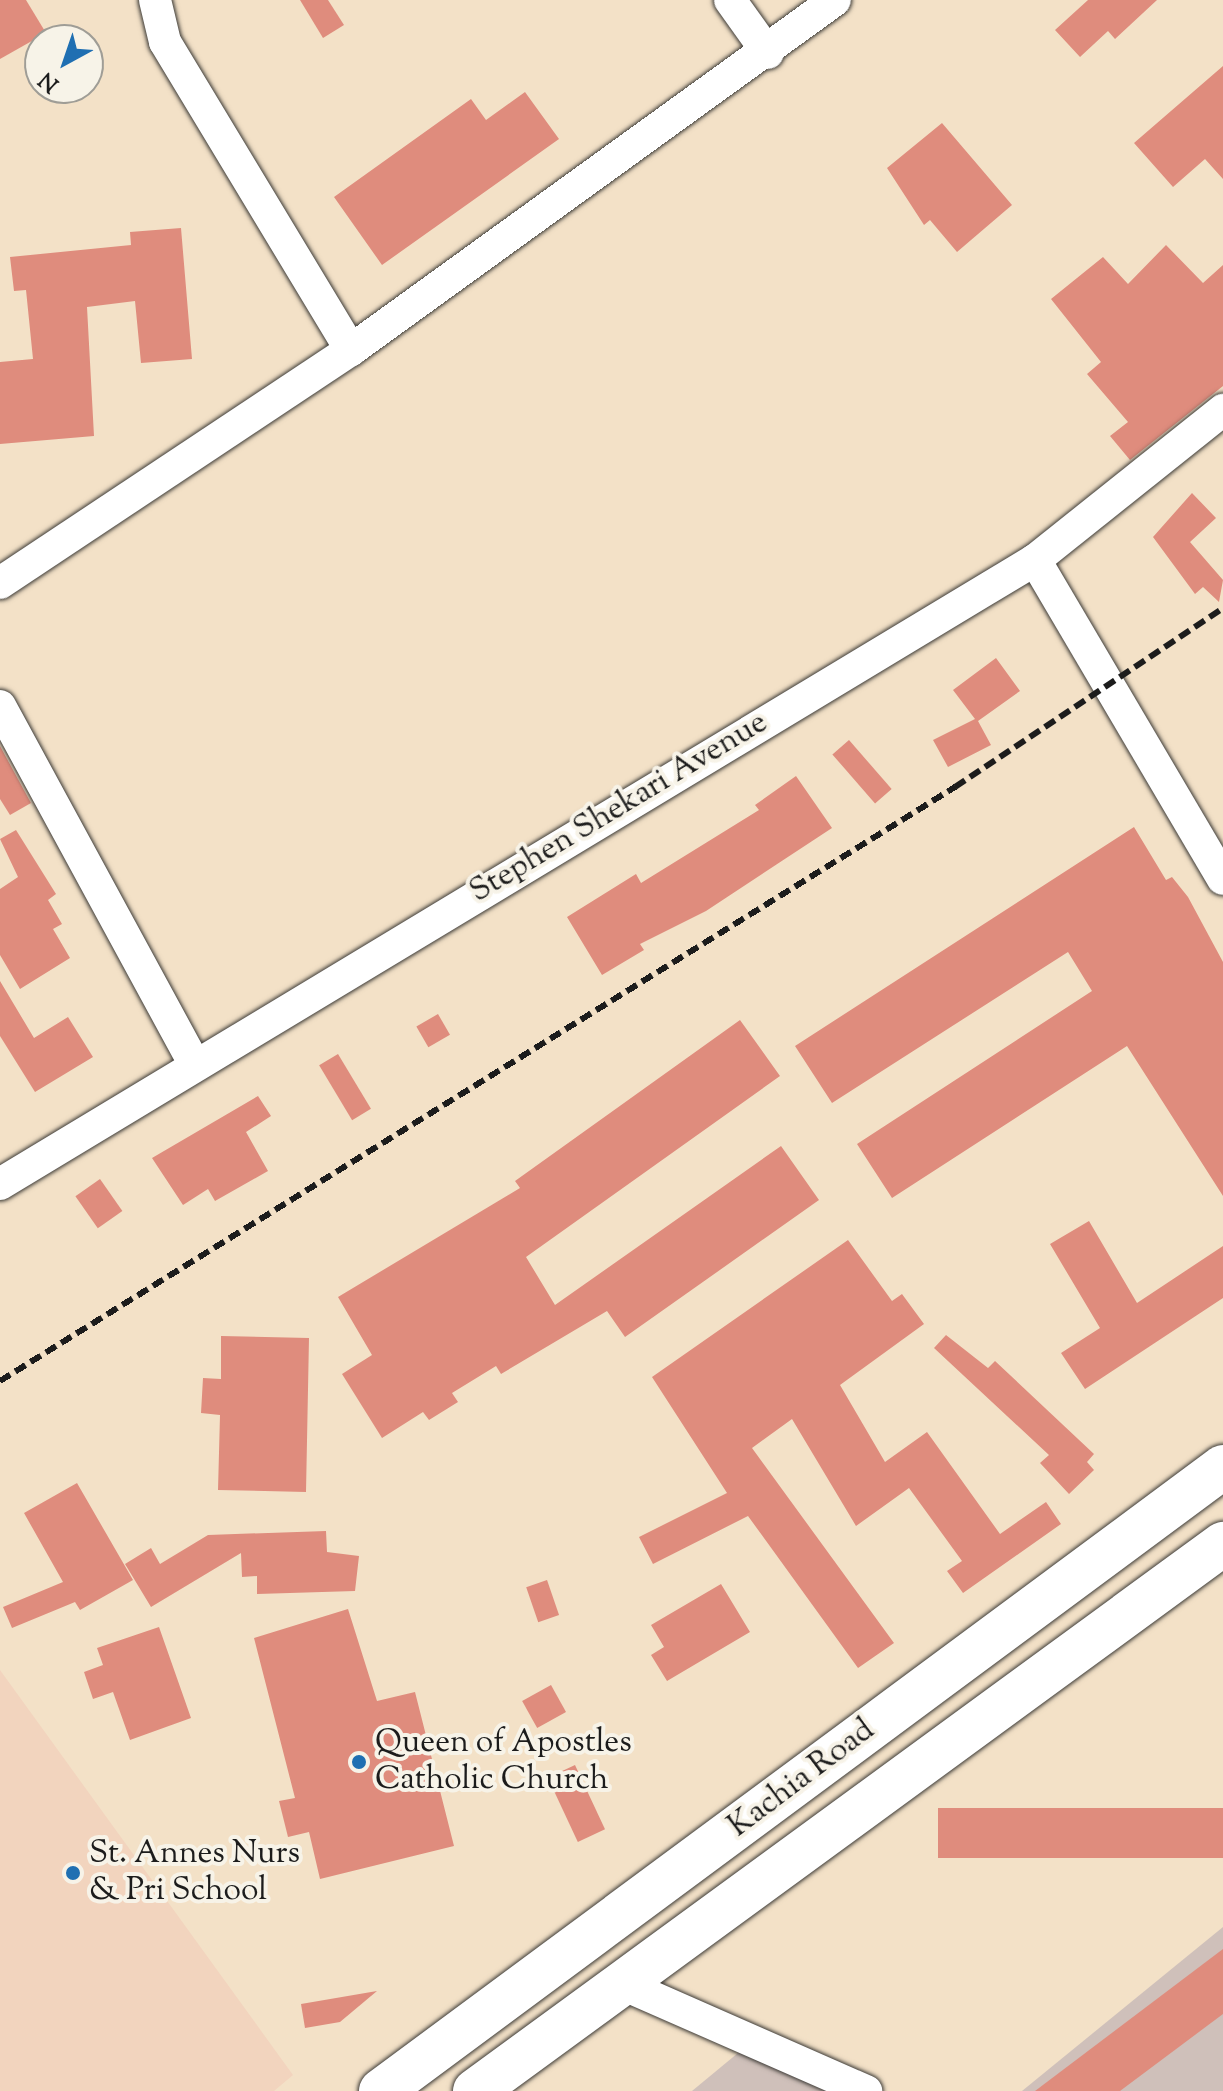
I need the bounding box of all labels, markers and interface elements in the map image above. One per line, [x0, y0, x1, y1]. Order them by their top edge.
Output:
north arrow [24, 24, 104, 104]
text: N [33, 63, 67, 99]
street label: Stephen Shekari Avenue [463, 704, 775, 912]
street label: Kachia Road [721, 1712, 883, 1846]
place label: Queen of Apostles Catholic Church [375, 1725, 632, 1800]
marker: Queen of Apostles Catholic Church [350, 1753, 368, 1771]
place label: St. Annes Nurs & Pri School [89, 1836, 300, 1911]
marker: St. Annes Nurs & Pri School [64, 1864, 82, 1882]

